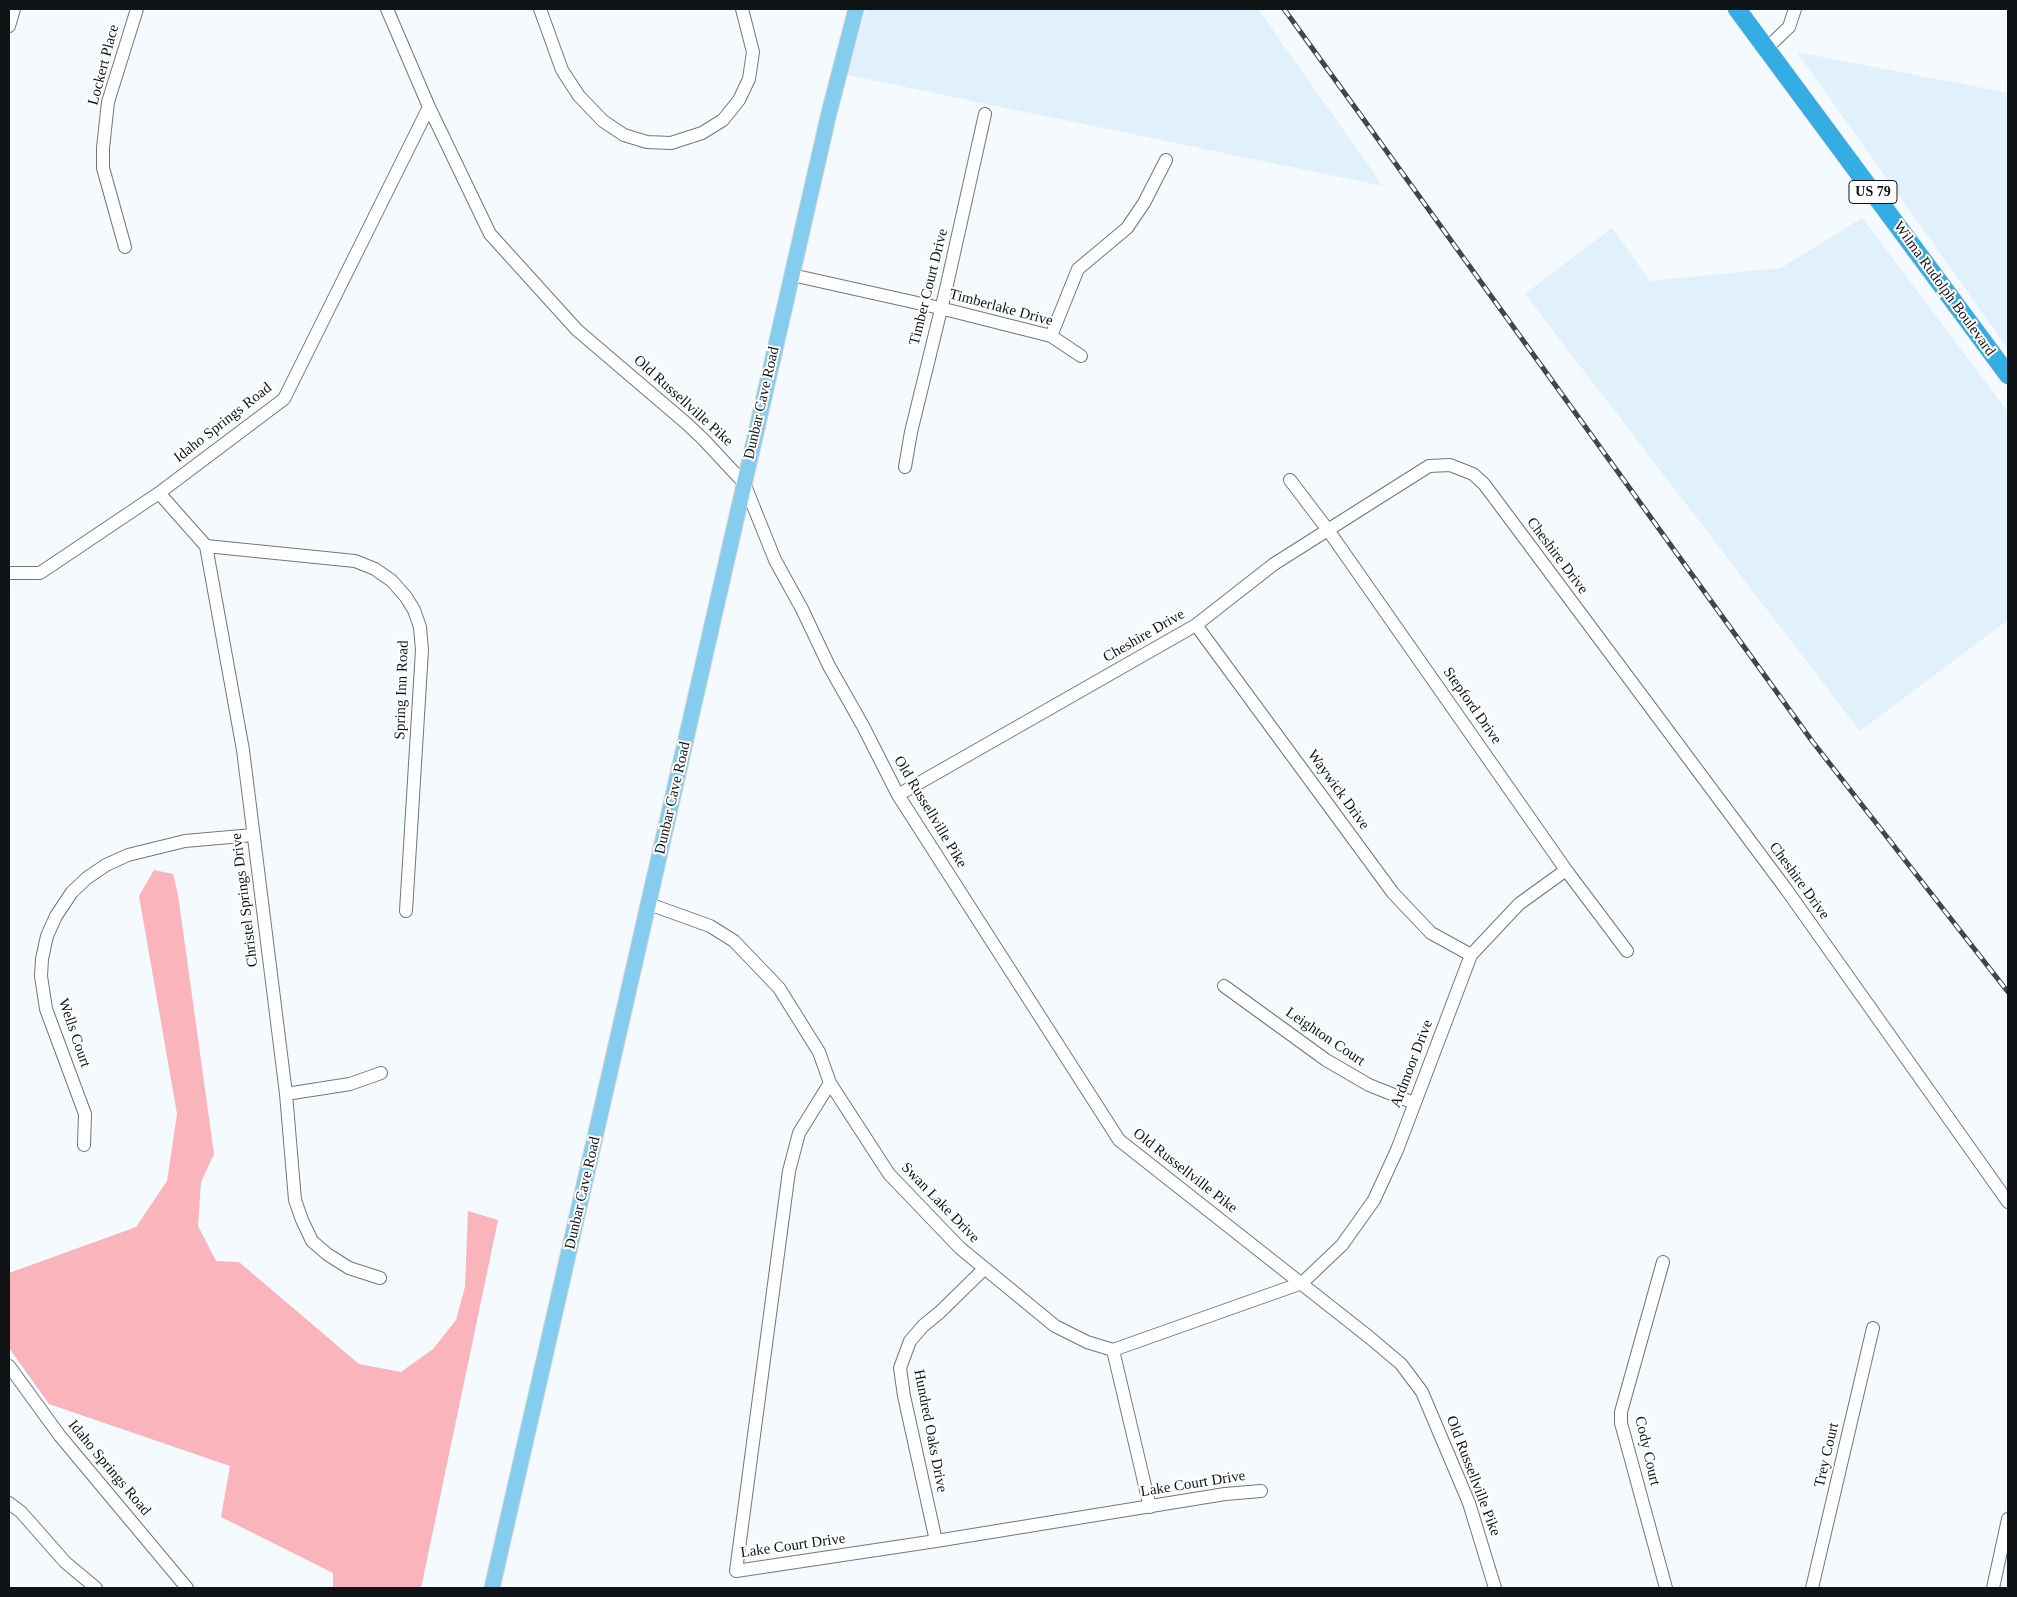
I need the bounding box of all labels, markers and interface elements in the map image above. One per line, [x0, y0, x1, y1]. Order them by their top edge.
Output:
street label: Lockert Place [85, 23, 123, 107]
road number: US 79 [1849, 180, 1897, 203]
street label: Wilma Rudolph Boulevard [1889, 218, 1999, 360]
street label: Timber Court Drive [906, 227, 952, 347]
street label: Timberlake Drive [947, 286, 1055, 330]
street label: Dunbar Cave Road [740, 345, 784, 461]
street label: Old Russellville Pike [630, 352, 736, 450]
street label: Idaho Springs Road [171, 379, 275, 467]
street label: Cheshire Drive [1522, 514, 1592, 598]
street label: Cheshire Drive [1100, 605, 1188, 667]
street label: Spring Inn Road [391, 640, 413, 740]
street label: Stepford Drive [1439, 664, 1505, 748]
street label: Dunbar Cave Road [651, 740, 695, 856]
street label: Waywick Drive [1303, 747, 1373, 833]
street label: Old Russellville Pike [889, 753, 971, 871]
street label: Christel Springs Drive [228, 832, 262, 968]
street label: Cheshire Drive [1765, 839, 1833, 923]
street label: Wells Court [54, 996, 94, 1070]
street label: Leighton Court [1282, 1004, 1368, 1070]
street label: Ardmoor Drive [1387, 1017, 1437, 1111]
street label: Old Russellville Pike [1129, 1125, 1241, 1217]
street label: Dunbar Cave Road [561, 1135, 605, 1251]
street label: Swan Lake Drive [897, 1159, 983, 1247]
street label: Hundred Oaks Drive [909, 1368, 951, 1494]
street label: Old Russellville Pike [1442, 1413, 1504, 1539]
street label: Cody Court [1630, 1415, 1664, 1487]
street label: Idaho Springs Road [64, 1417, 154, 1519]
street label: Trey Court [1811, 1421, 1843, 1489]
street label: Lake Court Drive [1139, 1467, 1247, 1501]
street label: Lake Court Drive [739, 1530, 847, 1562]

